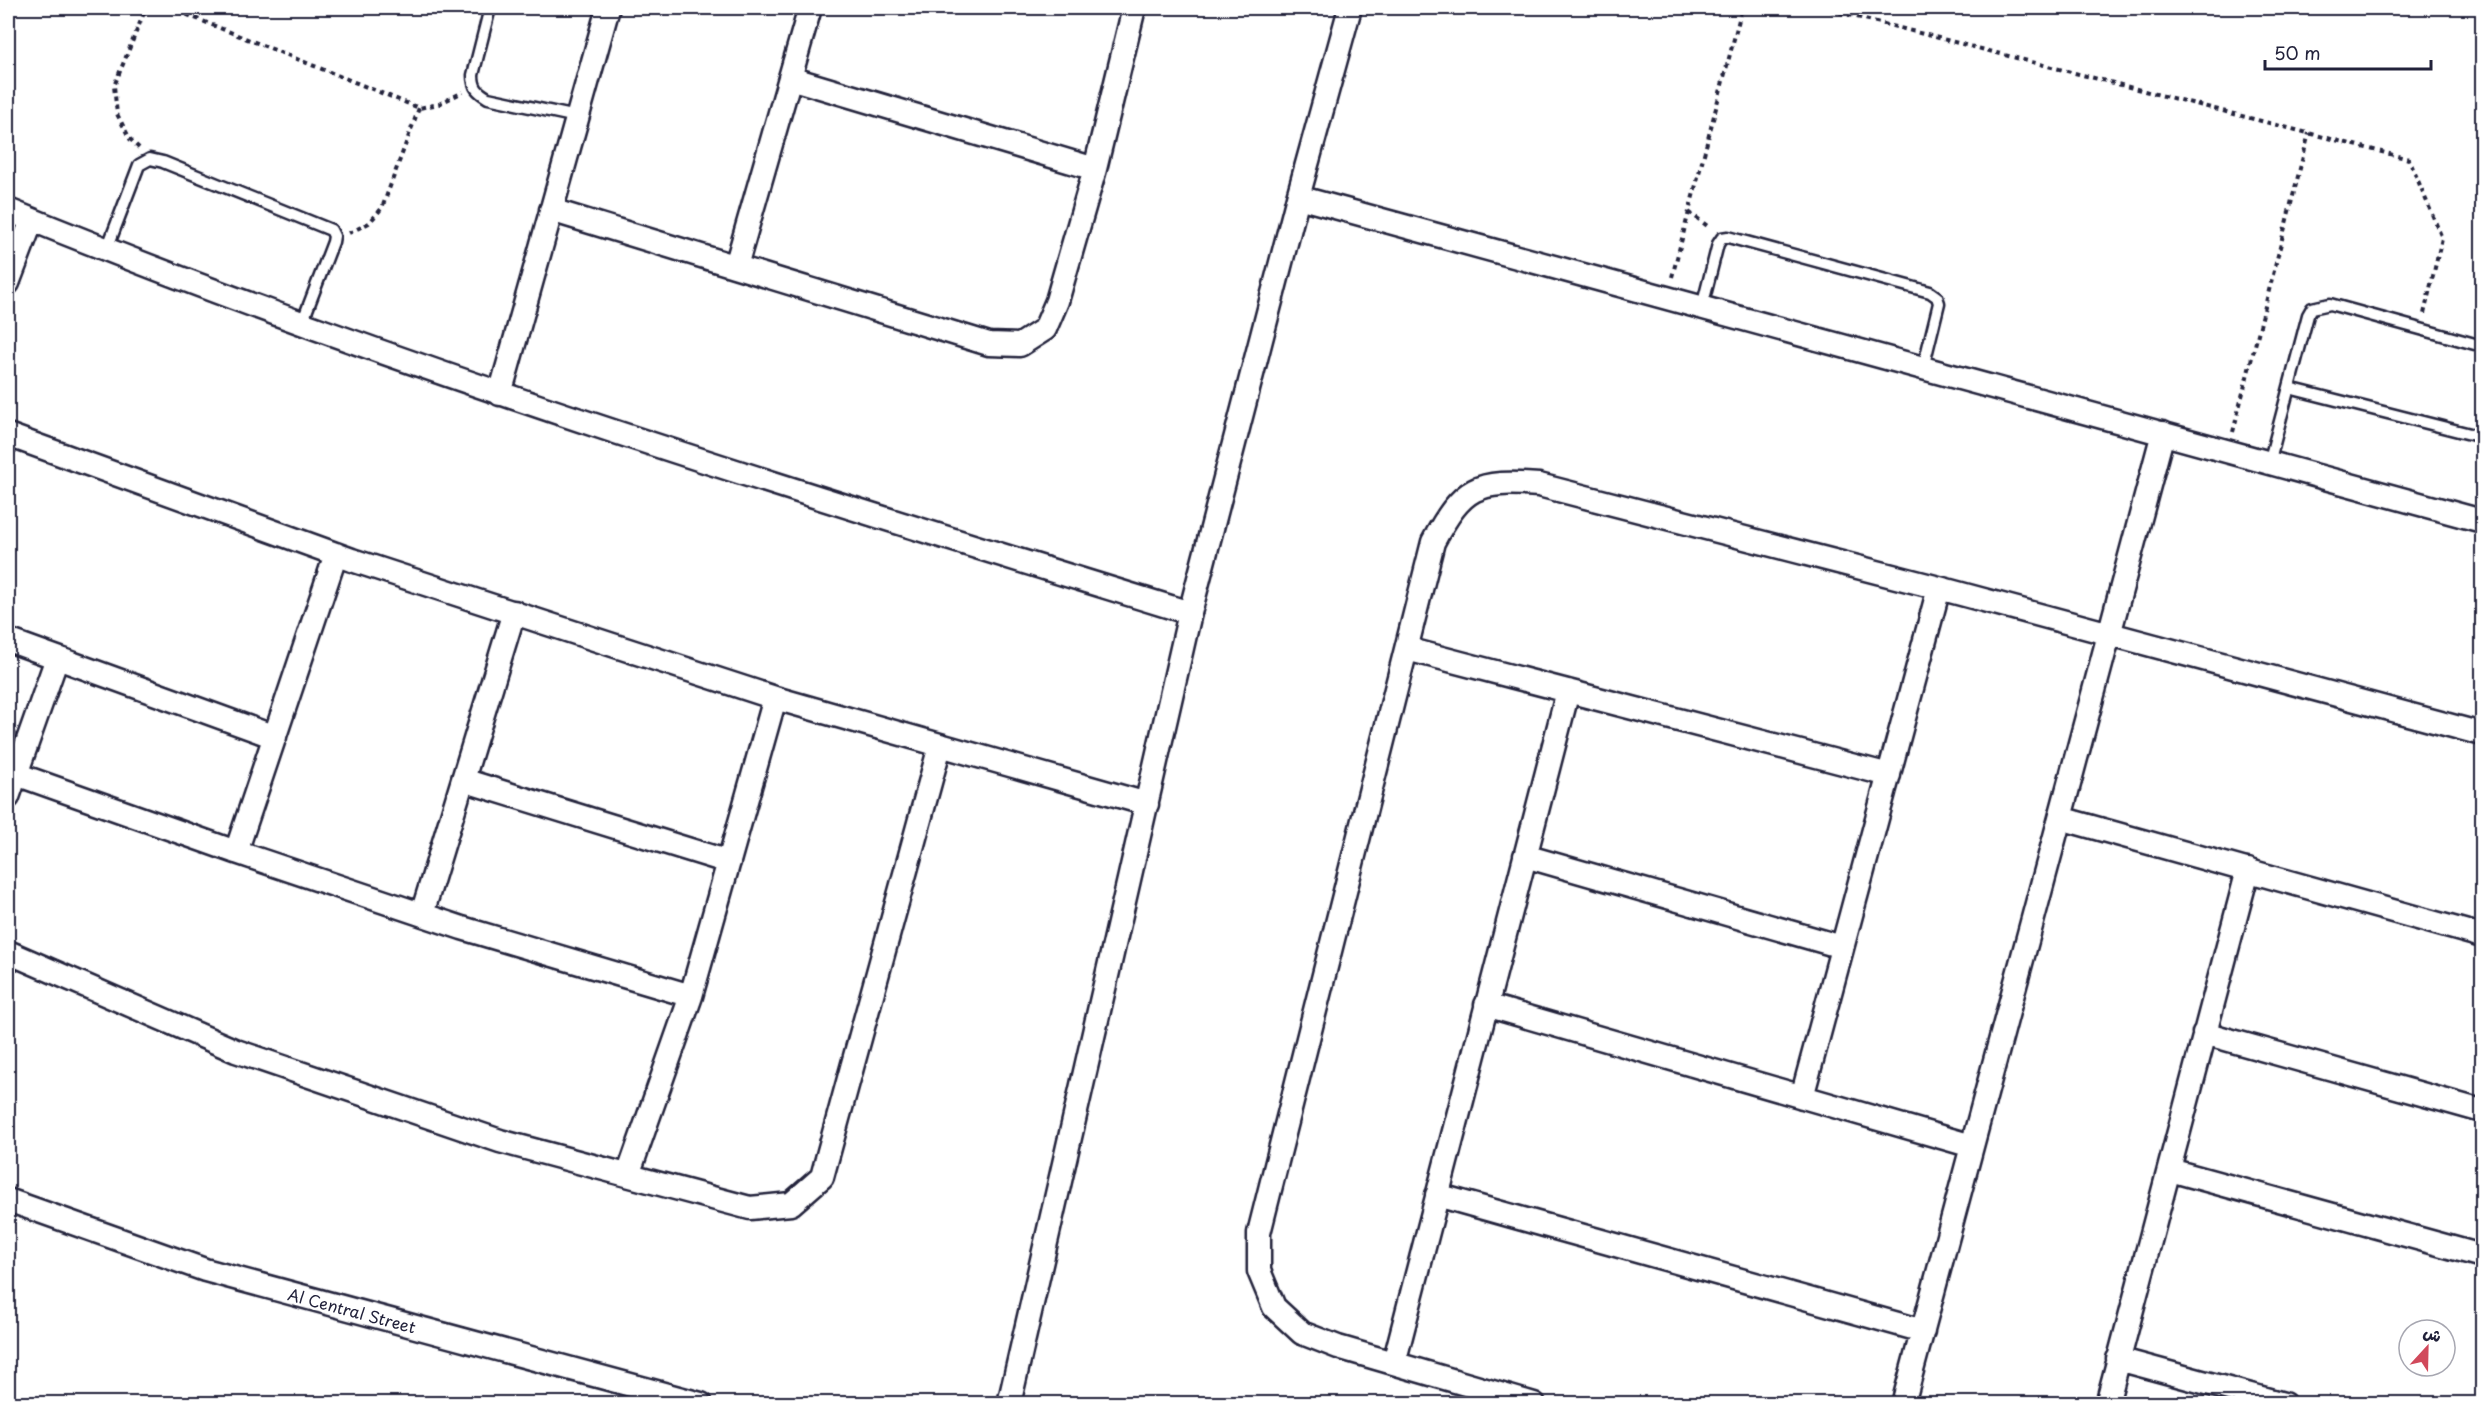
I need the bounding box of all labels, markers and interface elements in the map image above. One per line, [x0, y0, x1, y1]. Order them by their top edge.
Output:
scale bar [2265, 33, 2432, 71]
text: 50 m [2274, 39, 2321, 66]
street label: Al Central Street [285, 1281, 419, 1339]
north arrow [2397, 1318, 2457, 1378]
text: ش [2420, 1319, 2446, 1348]

